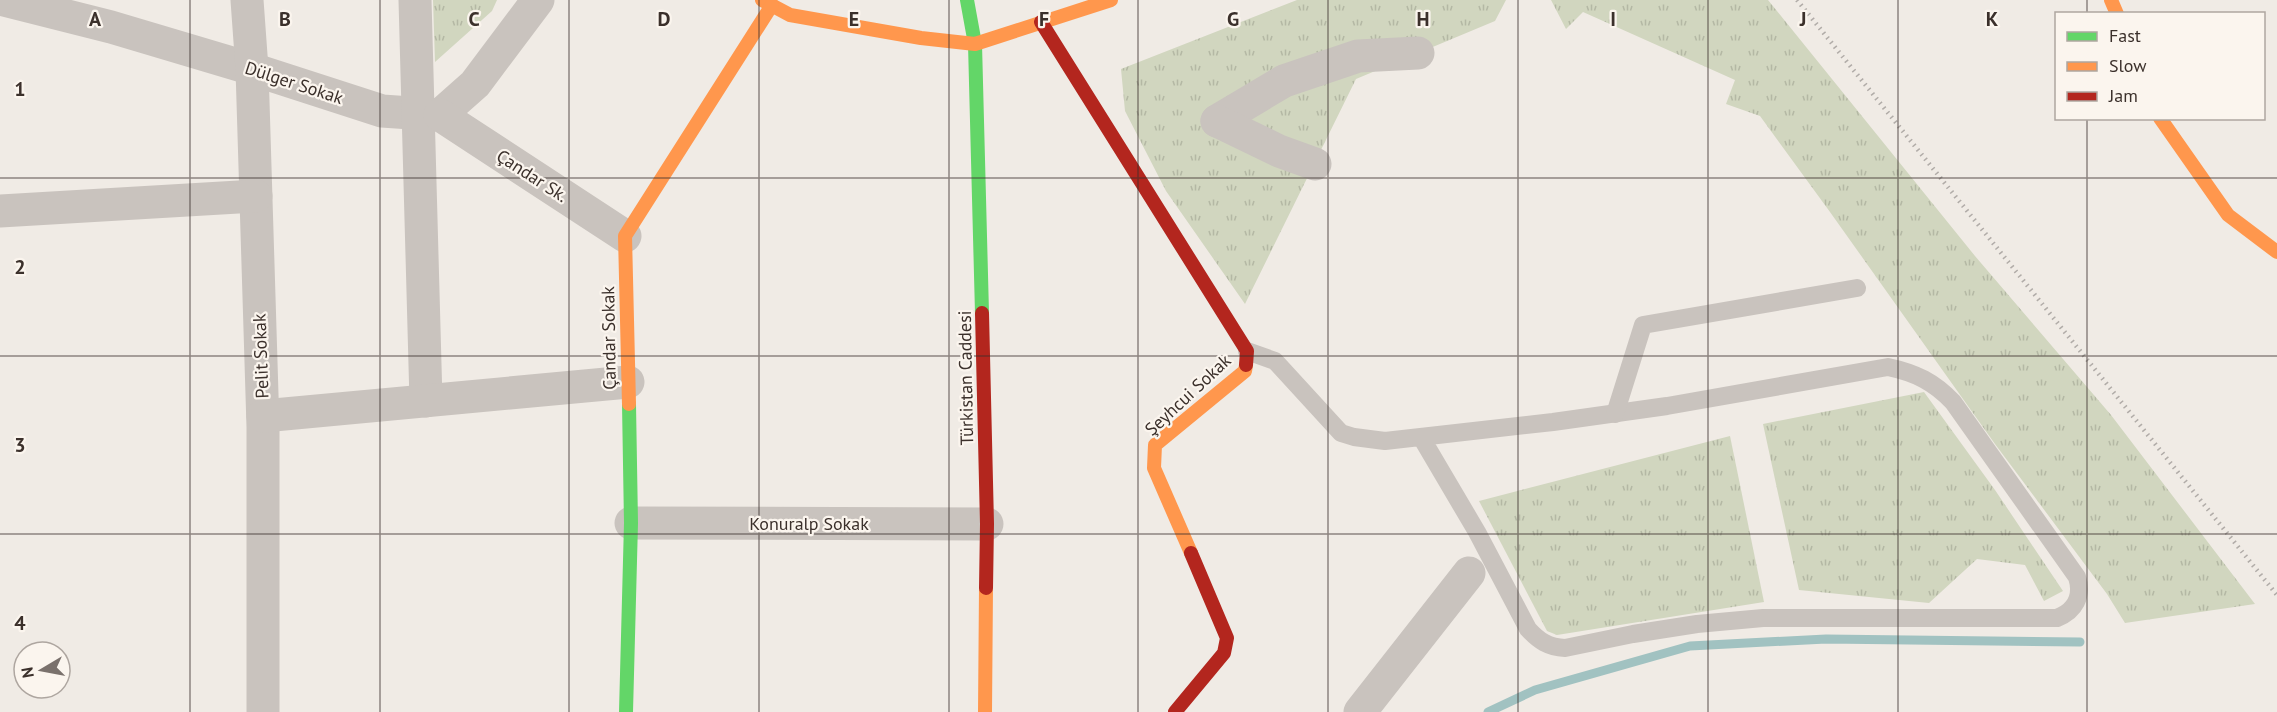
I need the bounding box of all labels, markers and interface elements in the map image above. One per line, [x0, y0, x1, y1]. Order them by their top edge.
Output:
text: A [89, 6, 102, 32]
text: B [279, 6, 291, 32]
text: C [468, 6, 480, 32]
text: D [658, 6, 671, 32]
text: E [849, 6, 859, 32]
text: F [1039, 6, 1049, 32]
text: G [1227, 6, 1239, 32]
text: H [1416, 6, 1430, 32]
text: I [1610, 6, 1616, 32]
text: J [1799, 6, 1806, 32]
text: K [1986, 6, 1999, 32]
legend [2055, 12, 2265, 120]
text: Fast [2109, 24, 2141, 47]
text: Slow [2109, 54, 2147, 77]
street label: Dülger Sokak [242, 56, 346, 109]
text: 1 [14, 76, 26, 102]
text: Jam [2108, 84, 2138, 107]
street label: Çandar Sk. [492, 144, 572, 207]
text: 2 [14, 254, 26, 280]
street label: Çandar Sokak [596, 286, 621, 390]
street label: Türkistan Caddesi [953, 310, 978, 446]
street label: Pelit Sokak [248, 313, 273, 399]
street label: Şeyhcui Sokak [1140, 349, 1236, 440]
text: 3 [14, 432, 26, 458]
street label: Konuralp Sokak [749, 512, 869, 535]
text: 4 [14, 610, 26, 636]
north arrow [12, 640, 72, 700]
text: N [16, 666, 38, 680]

